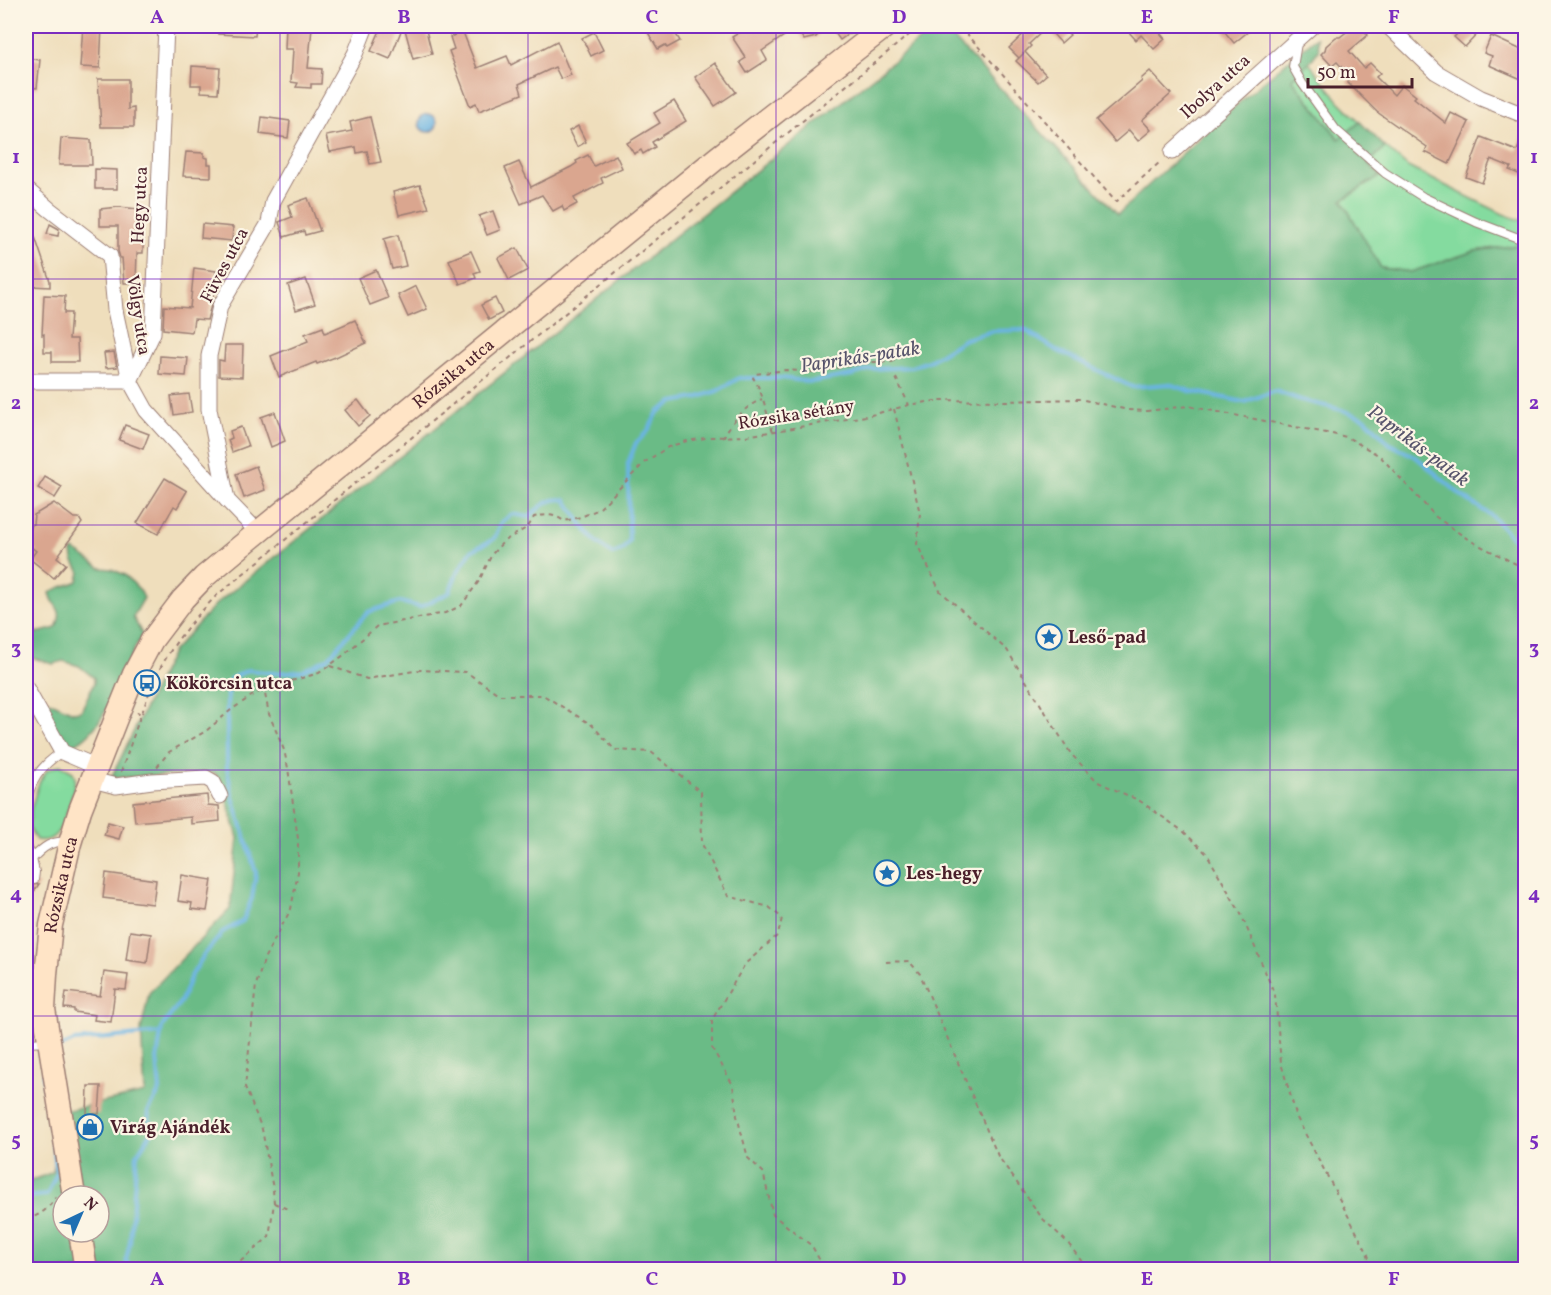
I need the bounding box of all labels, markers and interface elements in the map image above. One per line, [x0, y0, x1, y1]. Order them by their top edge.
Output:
text: A [150, 4, 164, 32]
text: B [397, 4, 411, 32]
text: C [646, 4, 659, 32]
text: D [892, 4, 906, 32]
text: E [1141, 4, 1153, 32]
text: F [1388, 4, 1400, 32]
street label: Ibolya utca [1175, 49, 1257, 125]
scale bar [1308, 51, 1412, 89]
text: 50 m [1317, 61, 1356, 86]
text: 1 [12, 144, 20, 172]
text: 1 [1530, 144, 1538, 172]
street label: Hegy utca [126, 166, 155, 244]
street label: Füves utca [195, 224, 256, 308]
street label: Völgy utca [119, 273, 156, 357]
street label: Rózsika utca [408, 333, 501, 415]
water label: Paprikás-patak [798, 335, 922, 381]
text: 2 [11, 390, 21, 418]
text: 2 [1529, 390, 1539, 418]
street label: Rózsika sétány [736, 394, 856, 437]
water label: Paprikás-patak [1361, 399, 1474, 494]
place icon: Leső-pad [1034, 622, 1064, 652]
place label: Leső-pad [1068, 626, 1146, 651]
text: 3 [11, 635, 21, 663]
text: 3 [1529, 635, 1539, 663]
bus stop icon: Kökörcsin utca [132, 668, 162, 698]
place label: Kökörcsin utca [166, 672, 292, 697]
street label: Rózsika utca [39, 833, 85, 935]
place icon: Les-hegy [872, 858, 902, 888]
place label: Les-hegy [906, 862, 982, 887]
text: 4 [10, 881, 22, 909]
text: 4 [1528, 881, 1540, 909]
shop icon: Virág Ajándék [75, 1112, 105, 1142]
place label: Virág Ajándék [110, 1116, 230, 1141]
text: 5 [11, 1127, 21, 1155]
text: 5 [1529, 1127, 1539, 1155]
north arrow [51, 1184, 111, 1244]
text: N [78, 1193, 102, 1217]
text: A [150, 1266, 164, 1294]
text: B [397, 1266, 411, 1294]
text: C [646, 1266, 659, 1294]
text: D [892, 1266, 906, 1294]
text: E [1141, 1266, 1153, 1294]
text: F [1388, 1266, 1400, 1294]

